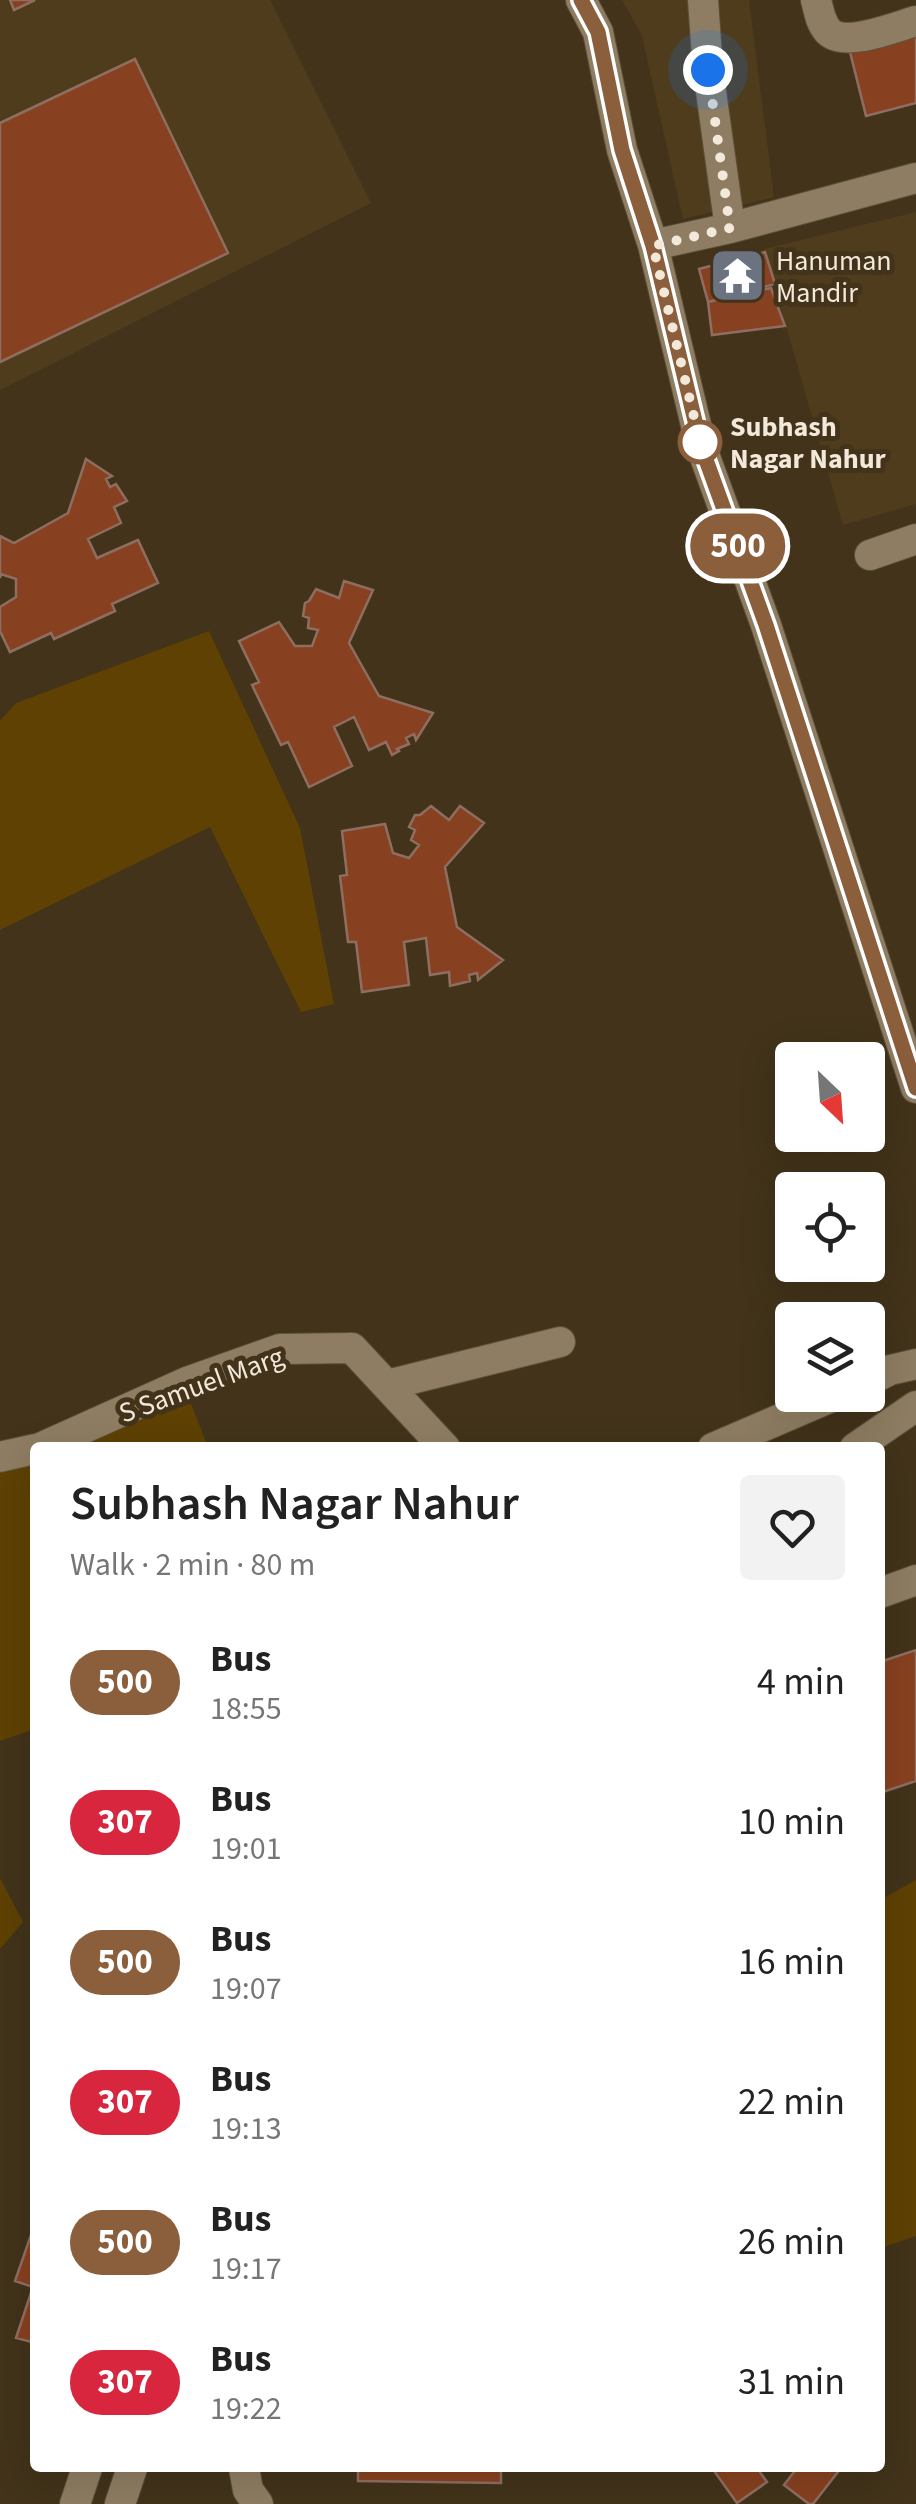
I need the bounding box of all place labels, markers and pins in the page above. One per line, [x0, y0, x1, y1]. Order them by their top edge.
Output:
place label: Hanuman Mandir [776, 241, 892, 313]
temple icon: Hanuman Mandir [707, 246, 767, 306]
place label: Subhash Nagar Nahur [730, 407, 887, 479]
marker: Subhash Nagar Nahur [679, 421, 721, 463]

